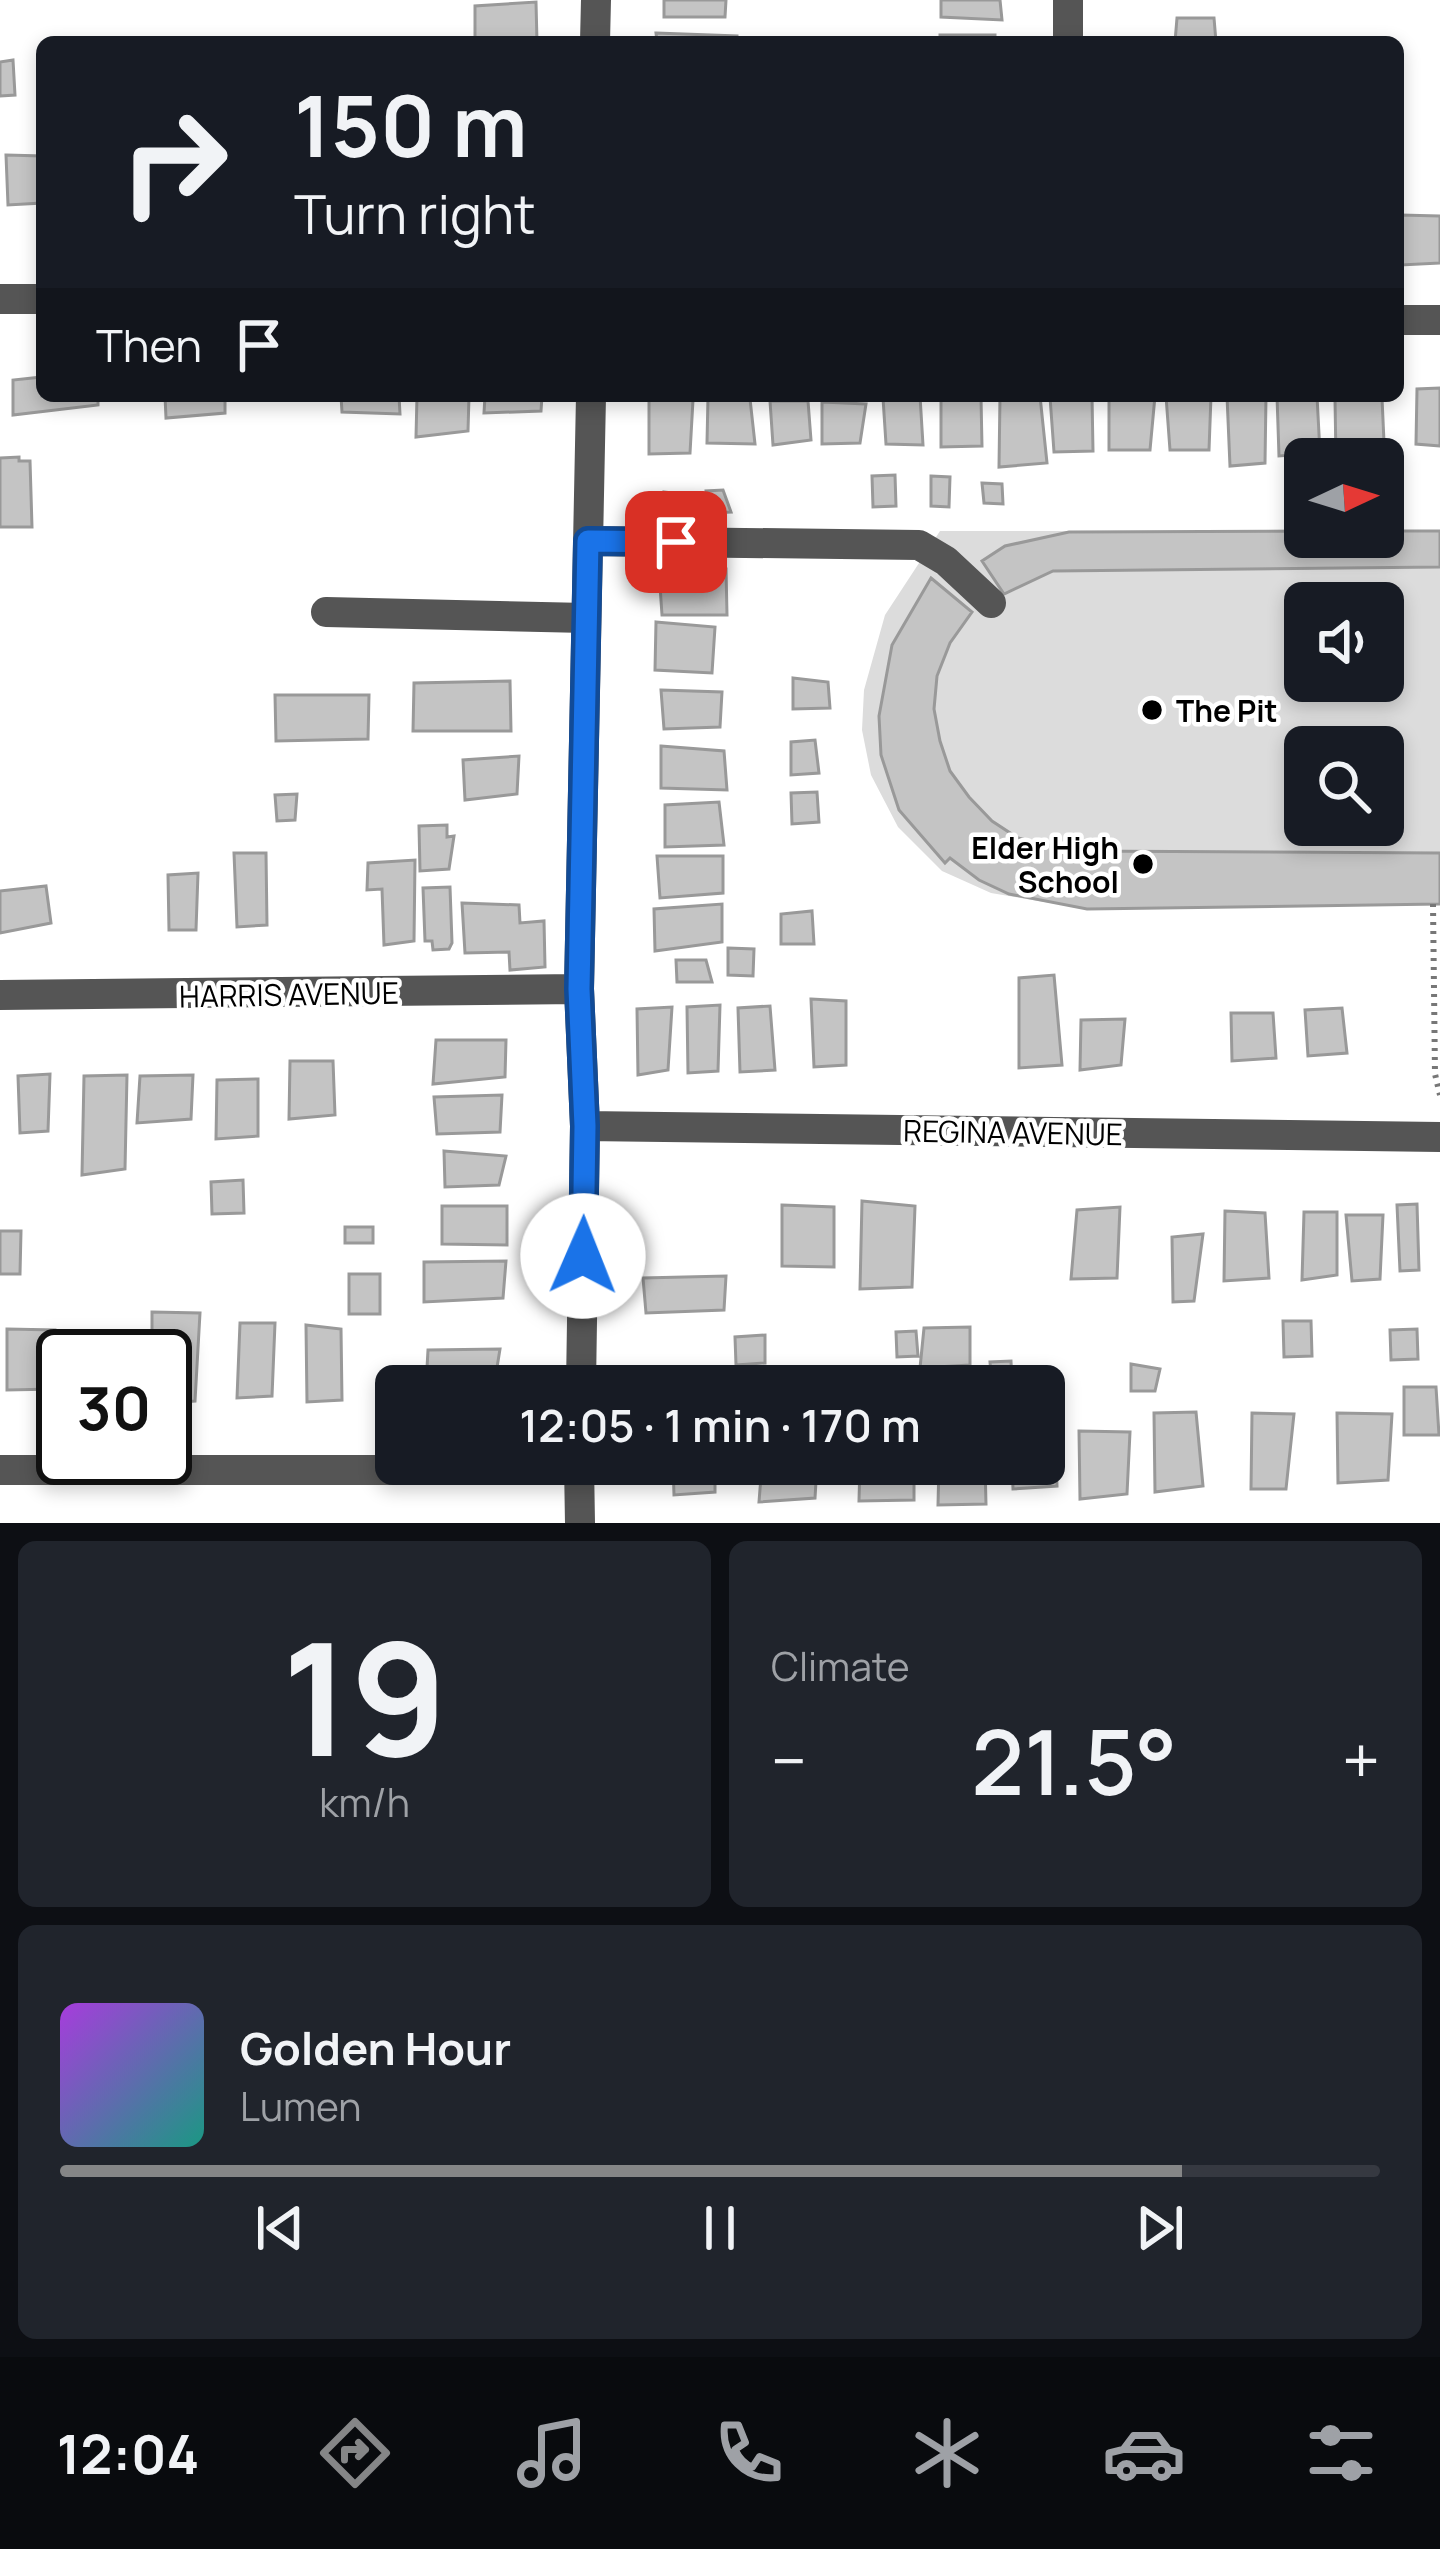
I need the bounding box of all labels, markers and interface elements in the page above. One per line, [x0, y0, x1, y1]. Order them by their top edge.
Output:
text: 150 m [294, 67, 528, 182]
icon: right [96, 84, 252, 240]
text: Turn right [294, 176, 536, 250]
icon: arrive [226, 312, 292, 378]
text: Then [96, 314, 202, 376]
north arrow [1284, 438, 1404, 558]
map controls [1284, 438, 1404, 846]
pin [625, 491, 727, 593]
icon: arrive [643, 509, 709, 575]
button: sound [1284, 582, 1404, 702]
place label: The Pit [1176, 690, 1278, 731]
marker: The Pit [1139, 697, 1165, 723]
button: search [1284, 726, 1404, 846]
place label: Elder High School [971, 827, 1119, 902]
marker: Elder High School [1130, 851, 1156, 877]
street label: HARRIS AVENUE [179, 972, 399, 1016]
street label: REGINA AVENUE [903, 1110, 1123, 1154]
position arrow [520, 1193, 646, 1319]
speed limit sign: 30 [36, 1329, 192, 1485]
text: 12:05 · 1 min · 170 m [519, 1394, 921, 1456]
text: 19 [282, 1590, 447, 1803]
text: Climate [771, 1639, 910, 1693]
text: 21.5° [971, 1699, 1177, 1822]
text: − [771, 1715, 807, 1805]
text: + [1342, 1715, 1380, 1805]
text: km/h [319, 1775, 410, 1829]
text: Golden Hour [240, 2017, 511, 2079]
text: Lumen [240, 2079, 361, 2133]
icon: previous [247, 2195, 313, 2261]
icon: pause [687, 2195, 753, 2261]
icon: next [1127, 2195, 1193, 2261]
icon: directions [313, 2411, 397, 2495]
icon: music [510, 2411, 594, 2495]
icon: phone [707, 2411, 791, 2495]
icon: climate [905, 2411, 989, 2495]
icon: car [1102, 2411, 1186, 2495]
icon: filters [1299, 2411, 1383, 2495]
text: 12:04 [57, 2416, 199, 2490]

